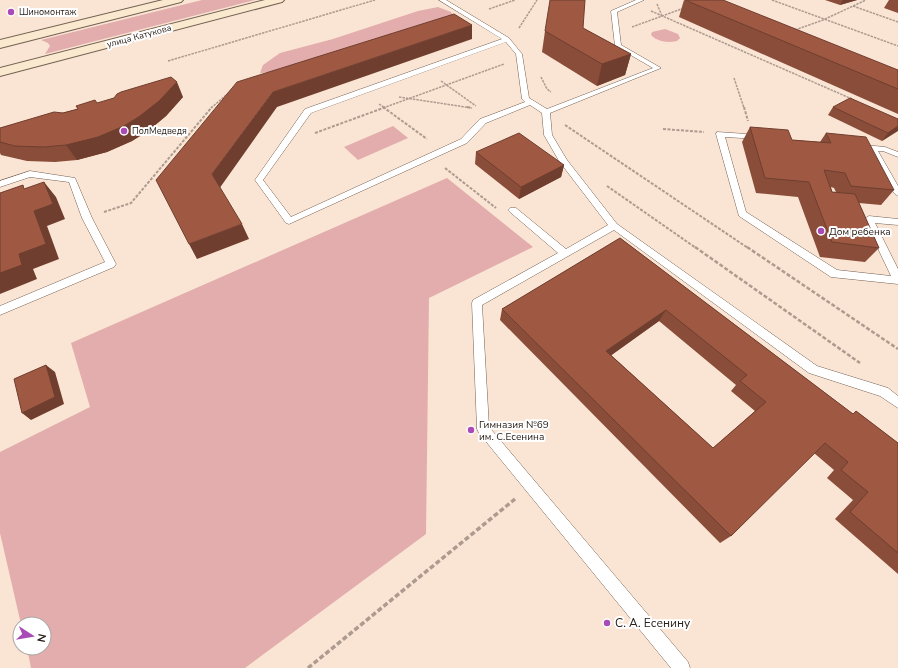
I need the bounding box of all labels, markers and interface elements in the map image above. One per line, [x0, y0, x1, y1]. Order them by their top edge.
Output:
place label: Шиномонтаж [19, 6, 77, 18]
marker: Шиномонтаж [6, 7, 16, 17]
street label: улица Катукова [105, 22, 173, 50]
place label: ПолМедведя [132, 125, 187, 137]
marker: ПолМедведя [119, 126, 129, 136]
place label: Дом ребенка [829, 225, 891, 239]
marker: Дом ребенка [816, 226, 826, 236]
place label: Гимназия №69 им. С.Есенина [479, 418, 549, 444]
marker: Гимназия №69 им. С.Есенина [466, 425, 476, 435]
place label: С. А. Есенину [615, 615, 691, 631]
north arrow [12, 616, 52, 656]
marker: С. А. Есенину [602, 618, 612, 628]
text: N [33, 632, 49, 644]

